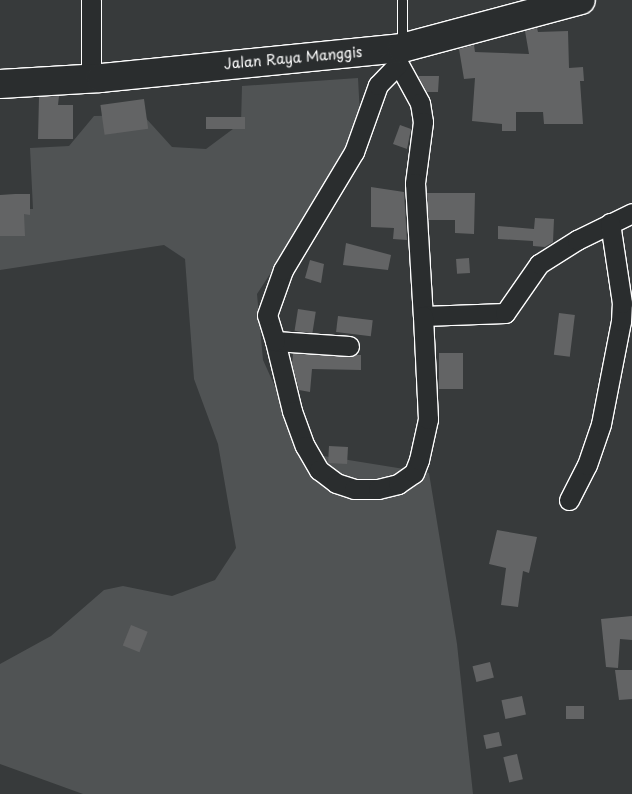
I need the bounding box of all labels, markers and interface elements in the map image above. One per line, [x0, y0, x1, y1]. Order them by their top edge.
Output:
street label: Jalan Raya Manggis [223, 44, 363, 72]

